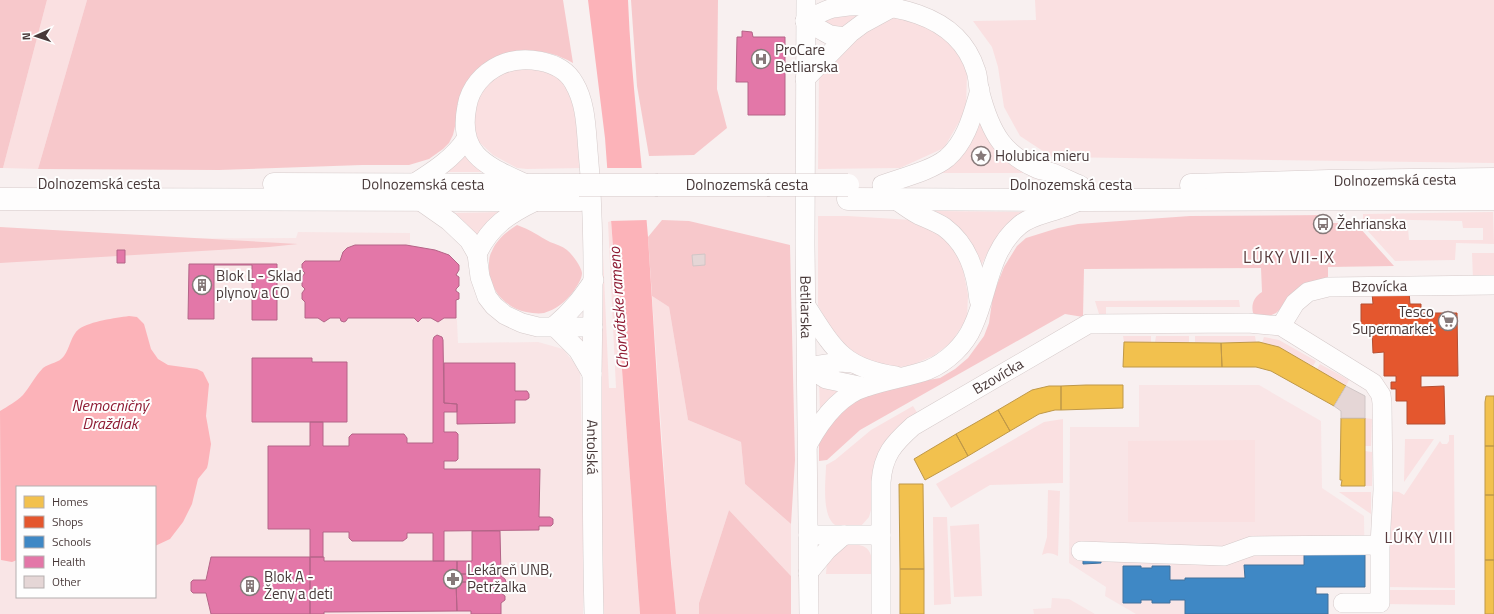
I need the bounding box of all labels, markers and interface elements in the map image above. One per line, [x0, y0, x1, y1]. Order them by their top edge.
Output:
north arrow [16, 16, 56, 56]
text: N [18, 32, 34, 41]
place label: ProCare Betliarska [775, 38, 839, 78]
hospital icon: ProCare Betliarska [750, 48, 772, 70]
place label: Holubica mieru [995, 144, 1090, 167]
place icon: Holubica mieru [970, 145, 992, 167]
street label: Dolnozemská cesta [1333, 167, 1457, 192]
street label: Dolnozemská cesta [38, 172, 161, 195]
street label: Dolnozemská cesta [362, 172, 485, 196]
street label: Dolnozemská cesta [686, 173, 809, 196]
street label: Dolnozemská cesta [1010, 173, 1133, 196]
place label: Žehrianska [1337, 212, 1407, 235]
bus stop icon: Žehrianska [1312, 213, 1334, 235]
district label: LÚKY VII-IX [1243, 244, 1335, 270]
water label: Chorvátske rameno [602, 245, 634, 370]
place label: Blok L - Sklad plynov a CO [216, 264, 302, 304]
building icon: Blok L - Sklad plynov a CO [191, 274, 213, 296]
street label: Bzovícka [1352, 274, 1408, 298]
street label: Betliarska [794, 275, 818, 339]
place label: Tesco Supermarket [1352, 300, 1435, 340]
supermarket icon: Tesco Supermarket [1437, 310, 1459, 332]
street label: Bzovícka [968, 352, 1028, 400]
water label: Nemocničný Draždiak [71, 393, 150, 435]
street label: Antolská [581, 419, 604, 475]
legend [16, 486, 156, 598]
text: Homes [52, 492, 88, 511]
text: Shops [52, 512, 84, 531]
district label: LÚKY VIII [1384, 525, 1454, 549]
text: Schools [52, 532, 92, 551]
text: Health [52, 552, 86, 571]
place label: Lekáreň UNB, Petržalka [467, 558, 553, 598]
place label: Blok A - Ženy a deti [264, 565, 333, 605]
pharmacy icon: Lekáreň UNB, Petržalka [442, 568, 464, 590]
text: Other [52, 572, 81, 591]
building icon: Blok A - Ženy a deti [239, 575, 261, 597]

